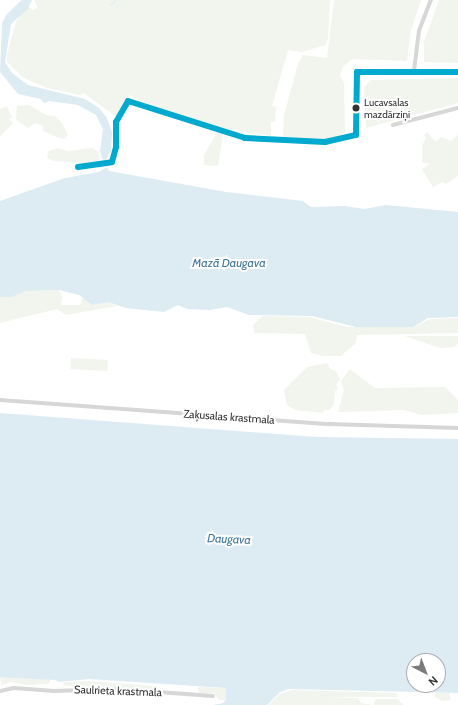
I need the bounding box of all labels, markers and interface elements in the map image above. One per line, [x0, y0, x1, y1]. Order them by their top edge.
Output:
place label: Lucavsalas mazdārziņi [364, 96, 410, 120]
marker: Lucavsalas mazdārziņi [351, 103, 361, 113]
water label: Mazā Daugava [192, 256, 266, 270]
street label: Zaķusalas krastmala [183, 407, 275, 427]
water label: Daugava [207, 531, 251, 547]
north arrow [406, 653, 446, 693]
text: N [426, 673, 441, 689]
street label: Saulrieta krastmala [74, 683, 162, 699]

